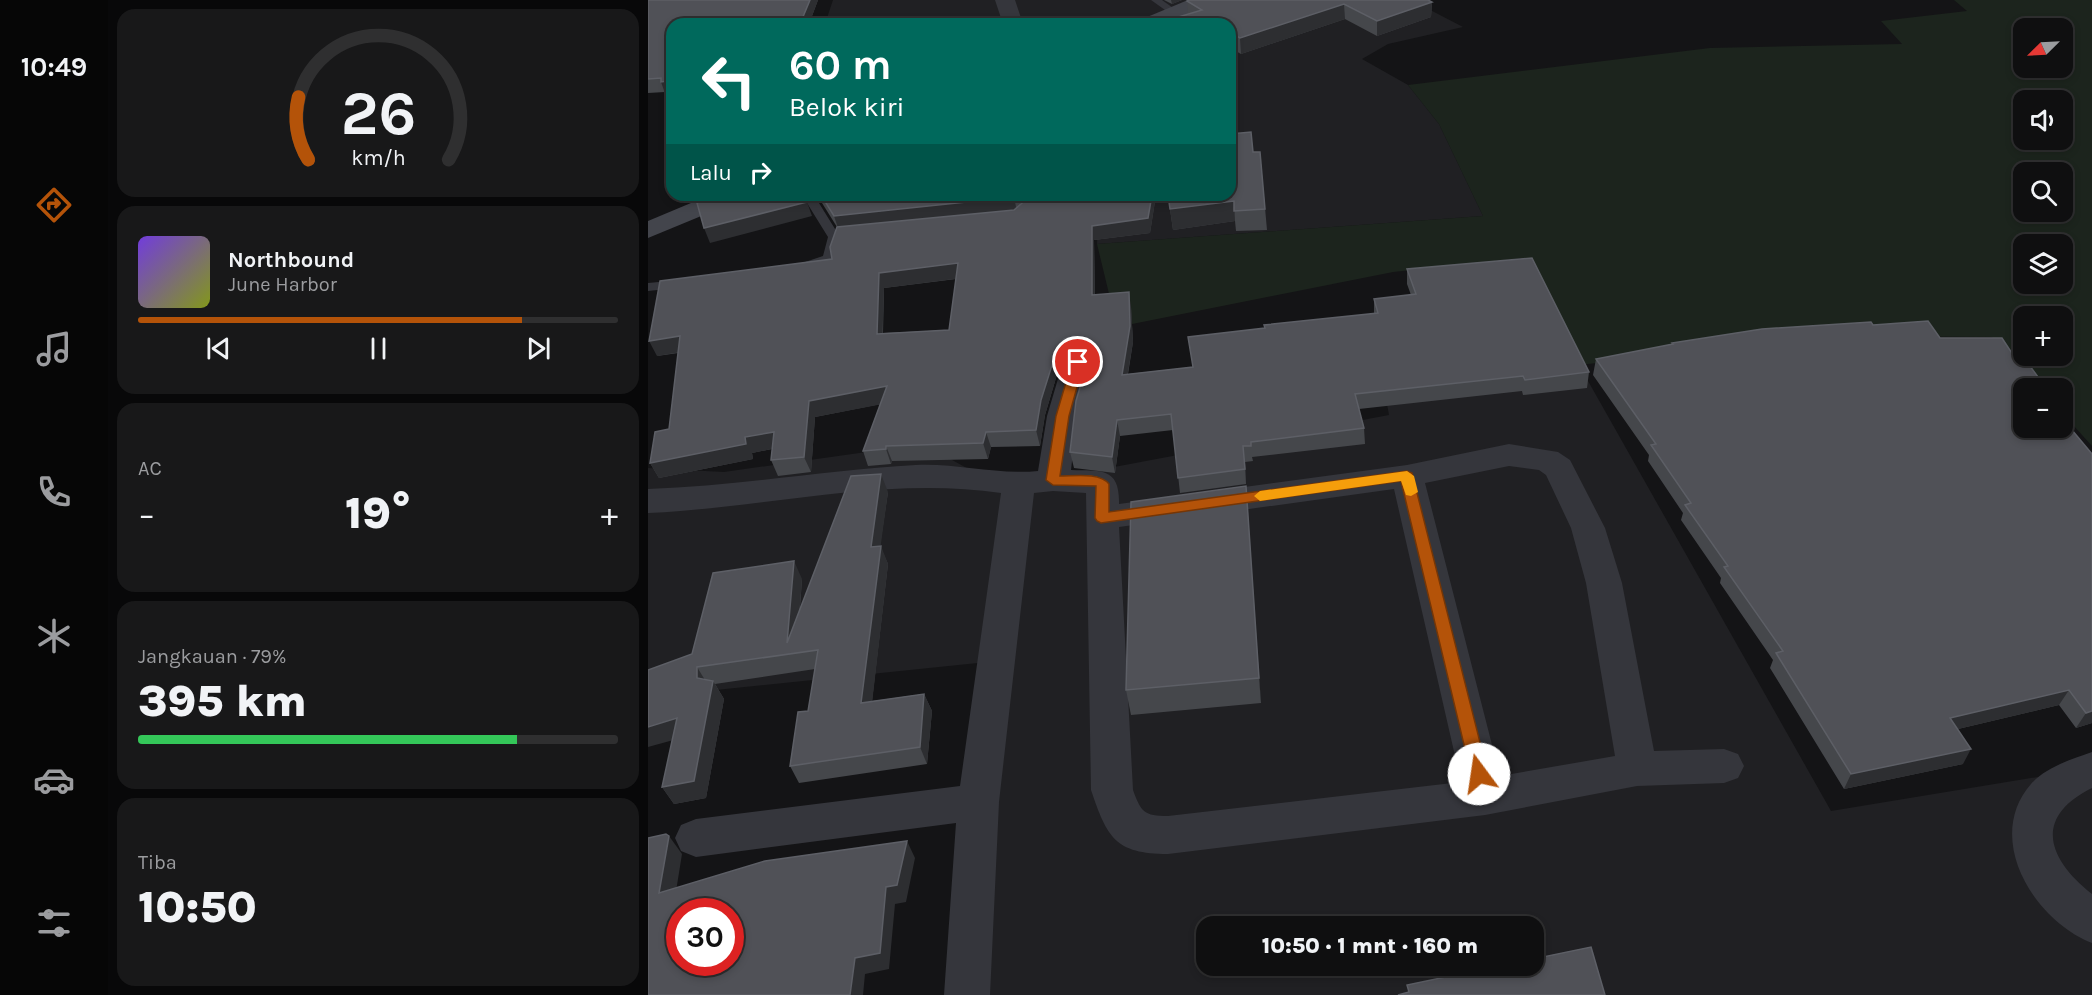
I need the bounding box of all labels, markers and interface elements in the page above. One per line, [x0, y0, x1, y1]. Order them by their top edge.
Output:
north arrow [2013, 18, 2073, 78]
map controls [2013, 18, 2073, 438]
text: 60 m [789, 40, 892, 90]
icon: left [690, 42, 768, 120]
text: 10:49 [21, 51, 87, 83]
text: 26 [340, 77, 416, 150]
button: sound [2013, 90, 2073, 150]
text: Belok kiri [789, 91, 905, 123]
text: km/h [351, 145, 405, 170]
icon: right [744, 156, 777, 189]
text: Lalu [690, 160, 732, 186]
button: search [2013, 162, 2073, 222]
icon: directions [33, 184, 75, 226]
button: layers [2013, 234, 2073, 294]
text: Northbound [228, 247, 354, 273]
text: June Harbor [228, 273, 337, 296]
button: + [2013, 306, 2073, 366]
icon: music [33, 328, 75, 370]
icon: previous [202, 332, 235, 365]
icon: pause [362, 332, 395, 365]
icon: next [522, 332, 555, 365]
pin [1052, 336, 1103, 387]
icon: arrive [1061, 345, 1094, 378]
button: − [2013, 378, 2073, 438]
text: AC [138, 457, 162, 480]
icon: phone [33, 471, 75, 513]
text: 19° [345, 487, 411, 539]
text: − [138, 495, 155, 533]
text: + [601, 495, 618, 533]
icon: climate [33, 615, 75, 657]
text: Jangkauan · 79% [138, 645, 286, 668]
text: 395 km [138, 675, 307, 727]
position arrow [1447, 742, 1511, 806]
icon: car [33, 759, 75, 801]
text: Tiba [138, 851, 177, 874]
text: 10:50 [138, 881, 257, 933]
speed limit sign: 30 [666, 898, 744, 976]
icon: filters [33, 902, 75, 944]
text: 10:50 · 1 mnt · 160 m [1262, 933, 1478, 959]

